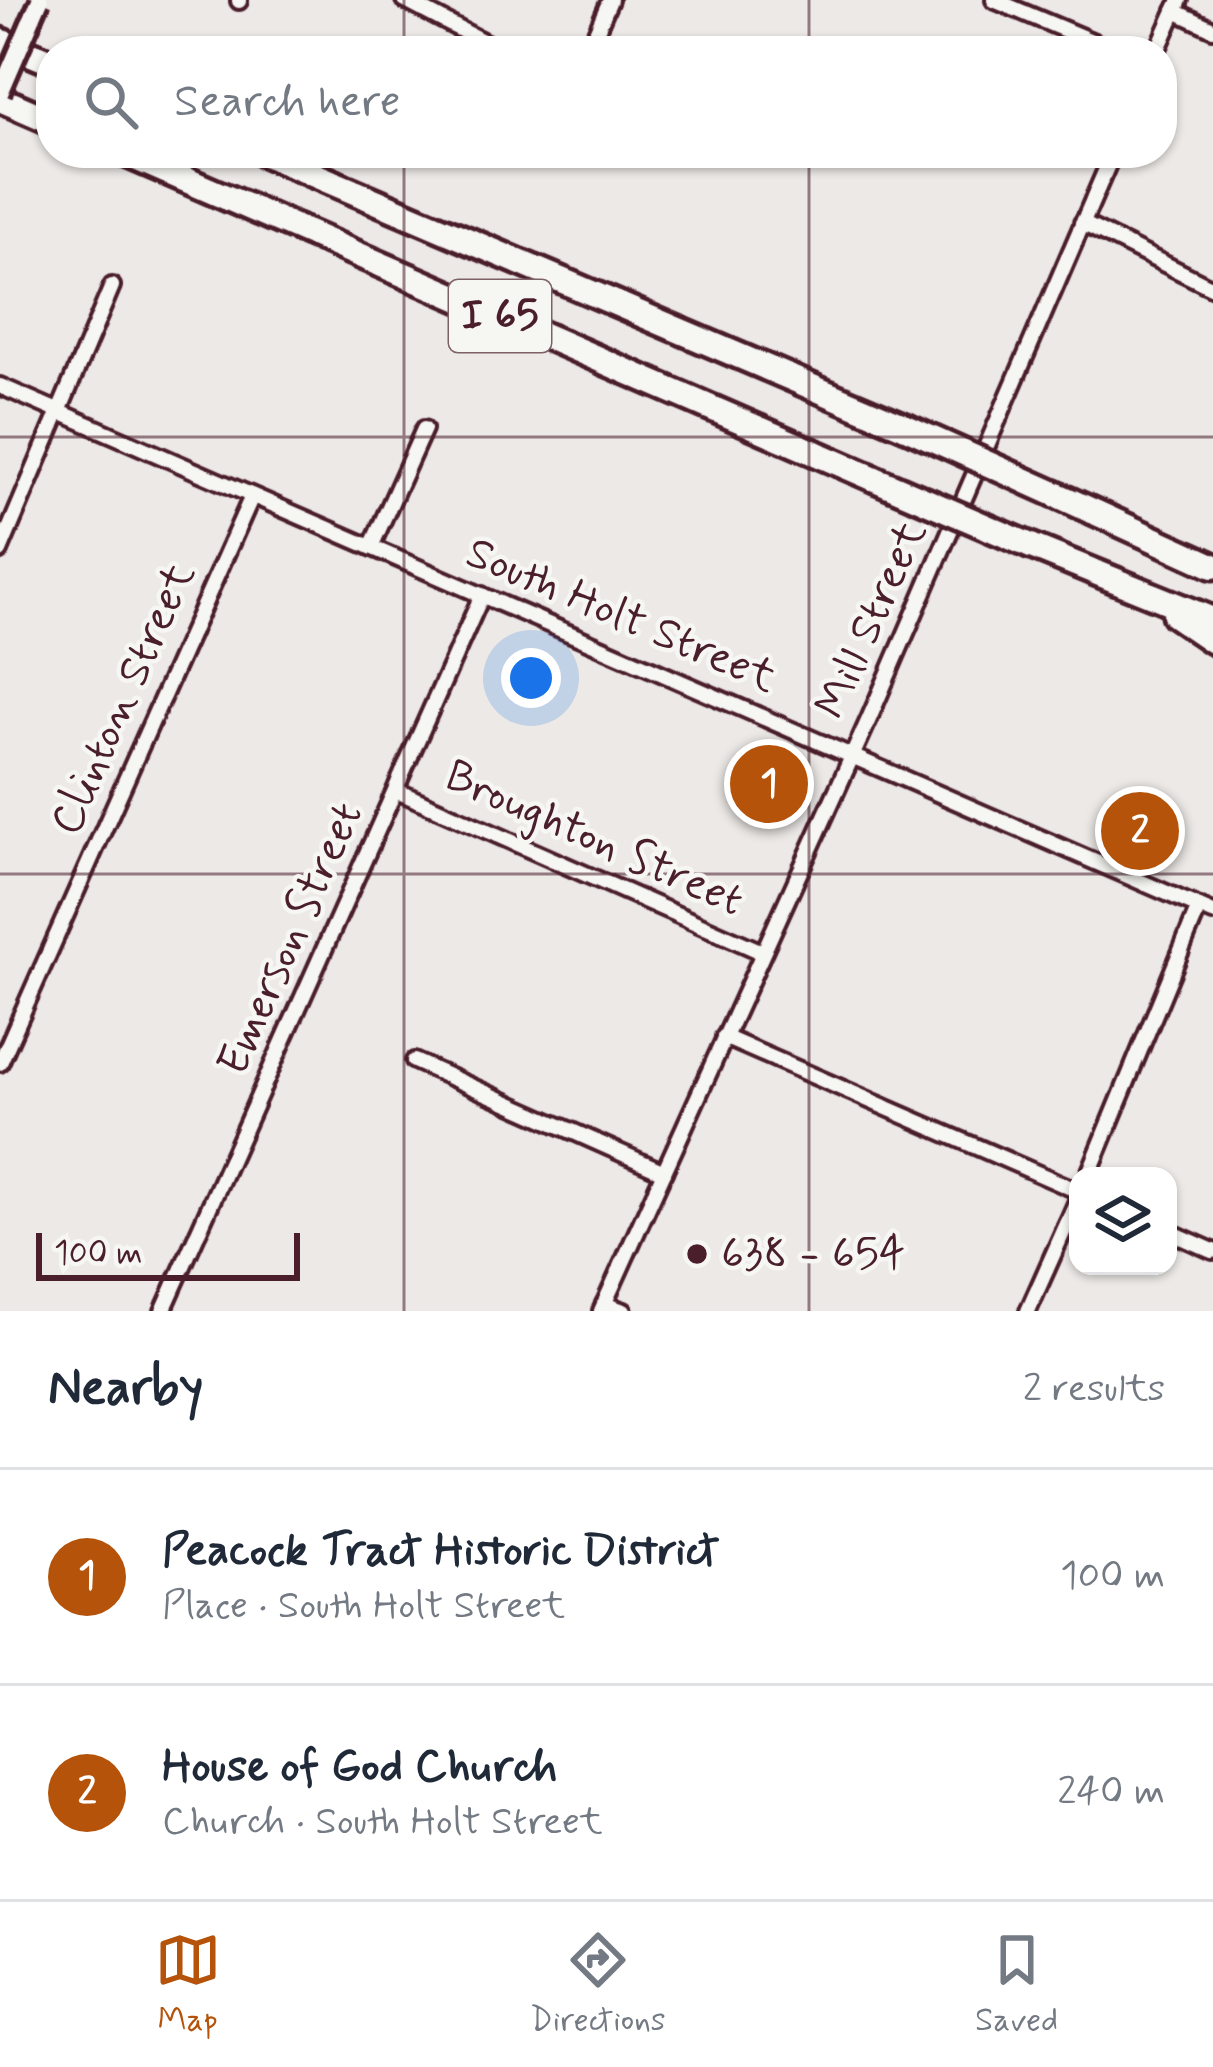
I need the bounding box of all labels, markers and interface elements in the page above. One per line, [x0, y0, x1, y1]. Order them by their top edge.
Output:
search box [36, 36, 1177, 168]
icon: search [78, 69, 144, 135]
text: Search here [174, 73, 401, 132]
road number: I 65 [449, 280, 551, 352]
street label: Mill Street [802, 512, 942, 728]
street label: South Holt Street [457, 524, 785, 708]
street label: Clinton Street [38, 554, 210, 844]
your location [501, 648, 561, 708]
pin: 1 [730, 739, 808, 829]
street label: Broughton Street [436, 747, 752, 931]
pin: 2 [1101, 786, 1179, 876]
street label: Emerson Street [204, 793, 378, 1085]
map controls [1069, 1167, 1177, 1275]
button: layers [1069, 1167, 1177, 1275]
place label: 638 - 654 [721, 1225, 905, 1284]
scale bar [36, 1227, 300, 1280]
text: 100 m [54, 1232, 143, 1276]
marker: 638 - 654 [684, 1241, 710, 1267]
text: Nearby [48, 1356, 203, 1422]
text: 2 results [1023, 1364, 1165, 1415]
text: Peacock Tract Historic District [162, 1522, 719, 1581]
text: 1 [78, 1551, 96, 1602]
text: 100 m [1060, 1551, 1165, 1602]
text: Place · South Holt Street [162, 1581, 565, 1632]
text: House of God Church [162, 1738, 557, 1797]
text: 2 [77, 1767, 97, 1818]
text: 240 m [1057, 1767, 1165, 1818]
text: Church · South Holt Street [162, 1797, 603, 1848]
tab: Map [155, 1927, 221, 2043]
tab: Directions [530, 1927, 666, 2043]
tab: Saved [975, 1927, 1058, 2043]

